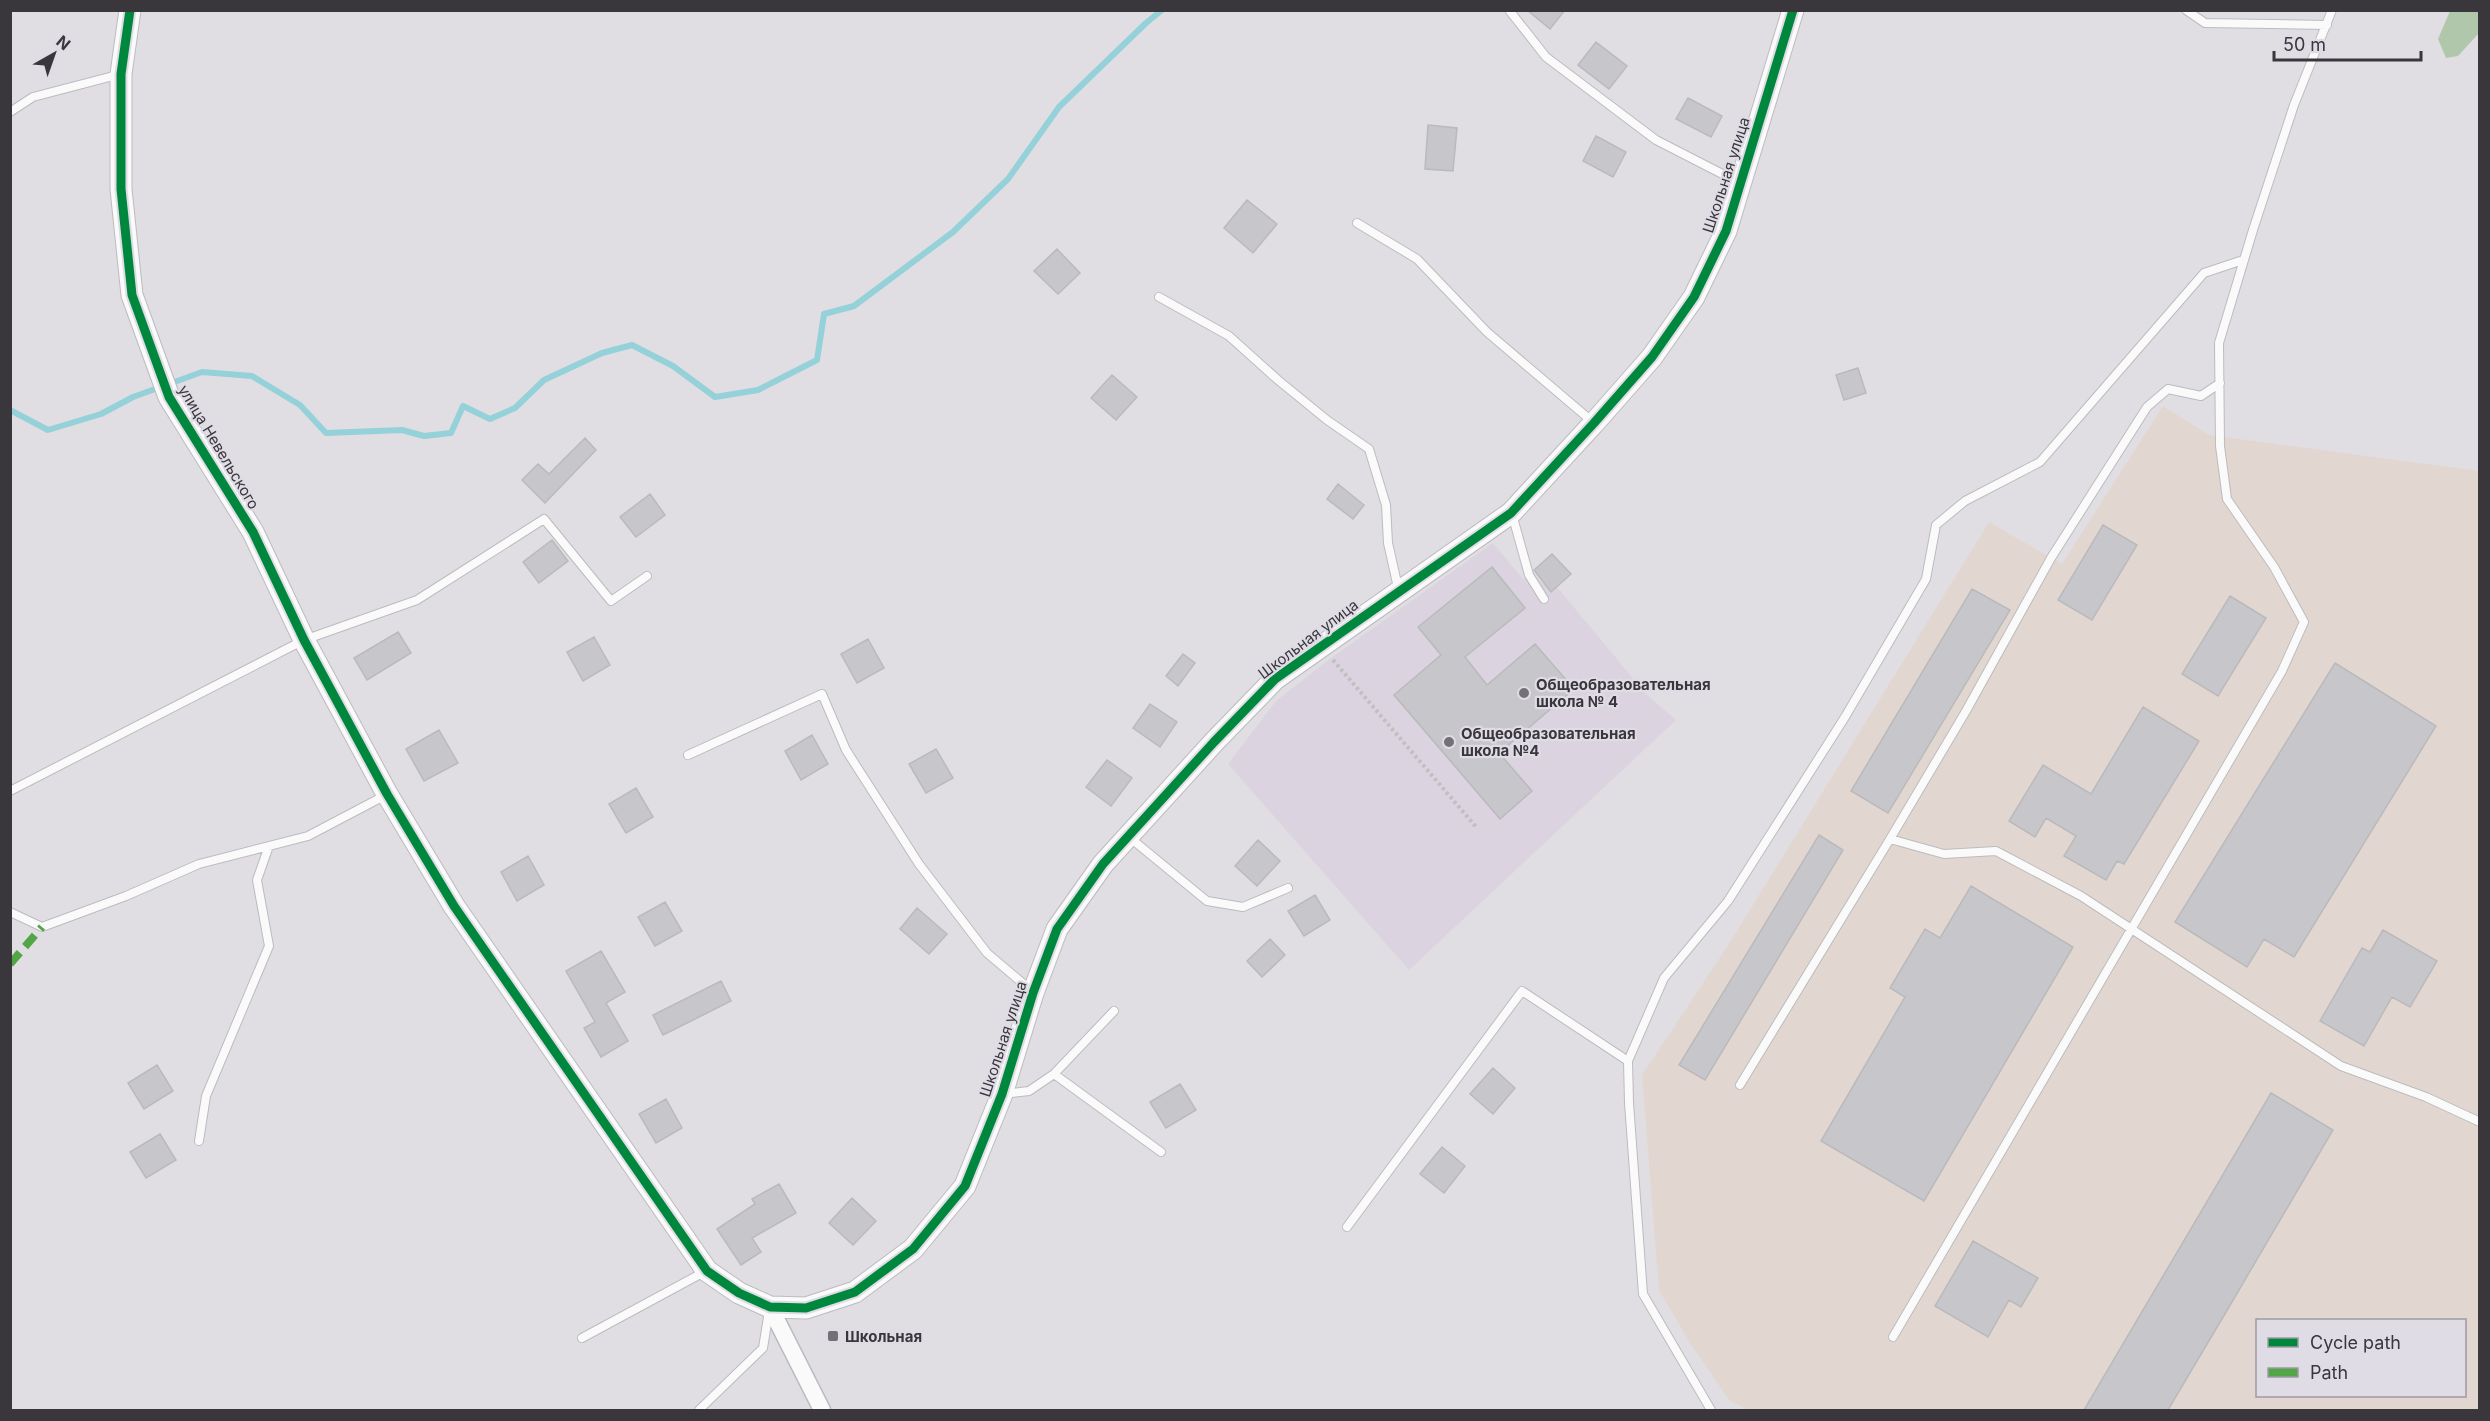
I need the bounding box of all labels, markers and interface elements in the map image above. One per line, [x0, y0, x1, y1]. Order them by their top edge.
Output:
north arrow [24, 24, 84, 84]
scale bar [2274, 24, 2421, 62]
text: N [53, 31, 75, 54]
text: 50 m [2283, 34, 2326, 55]
street label: Школьная улица [1698, 115, 1754, 235]
street label: улица Невельского [174, 381, 264, 513]
street label: Школьная улица [1254, 595, 1362, 683]
place label: Общеобразовательная школа № 4 [1536, 675, 1711, 711]
marker: Общеобразовательная школа № 4 [1517, 686, 1531, 700]
place label: Общеобразовательная школа №4 [1461, 724, 1636, 760]
marker: Общеобразовательная школа №4 [1442, 735, 1456, 749]
street label: Школьная улица [975, 979, 1031, 1099]
legend [2256, 1319, 2466, 1397]
place label: Школьная [845, 1327, 922, 1346]
marker: Школьная [826, 1329, 840, 1343]
text: Cycle path [2310, 1332, 2401, 1353]
text: Path [2310, 1362, 2348, 1383]

